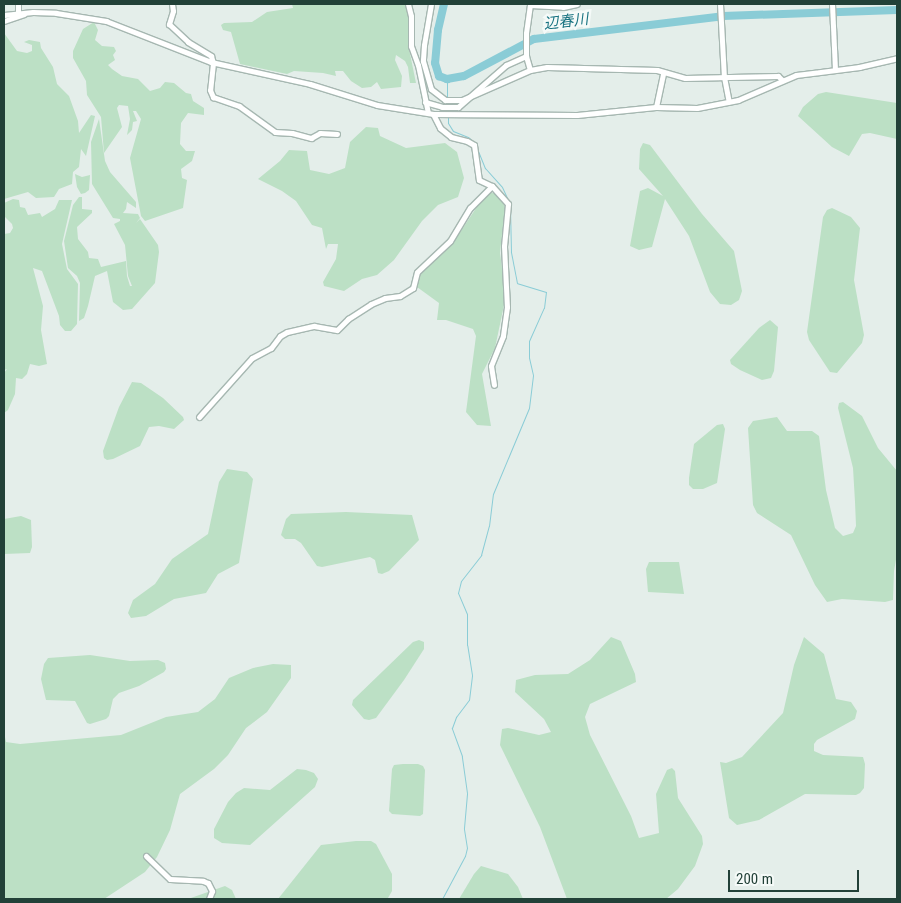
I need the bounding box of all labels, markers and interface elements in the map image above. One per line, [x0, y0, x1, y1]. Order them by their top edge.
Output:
water label: 辺春川 [543, 10, 589, 34]
scale bar [731, 860, 862, 892]
text: 200 m [736, 870, 773, 888]

